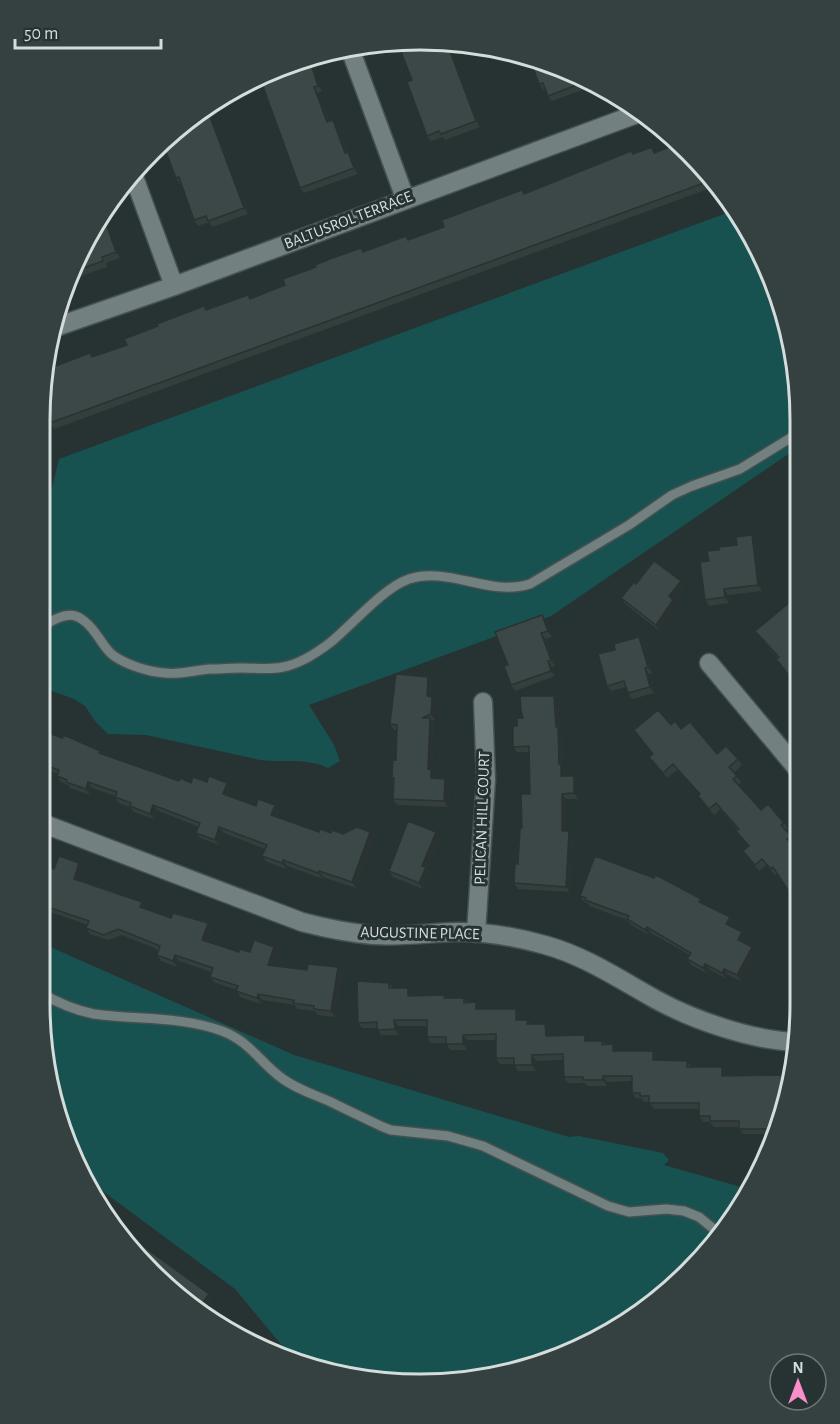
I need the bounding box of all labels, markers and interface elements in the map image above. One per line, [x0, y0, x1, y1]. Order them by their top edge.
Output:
scale bar [15, 12, 160, 50]
text: 50 m [24, 25, 58, 43]
street label: BALTUSROL TERRACE [282, 188, 414, 252]
street label: PELICAN HILL COURT [472, 751, 492, 885]
street label: AUGUSTINE PLACE [360, 924, 480, 942]
north arrow [768, 1352, 828, 1412]
text: N [792, 1360, 804, 1376]

